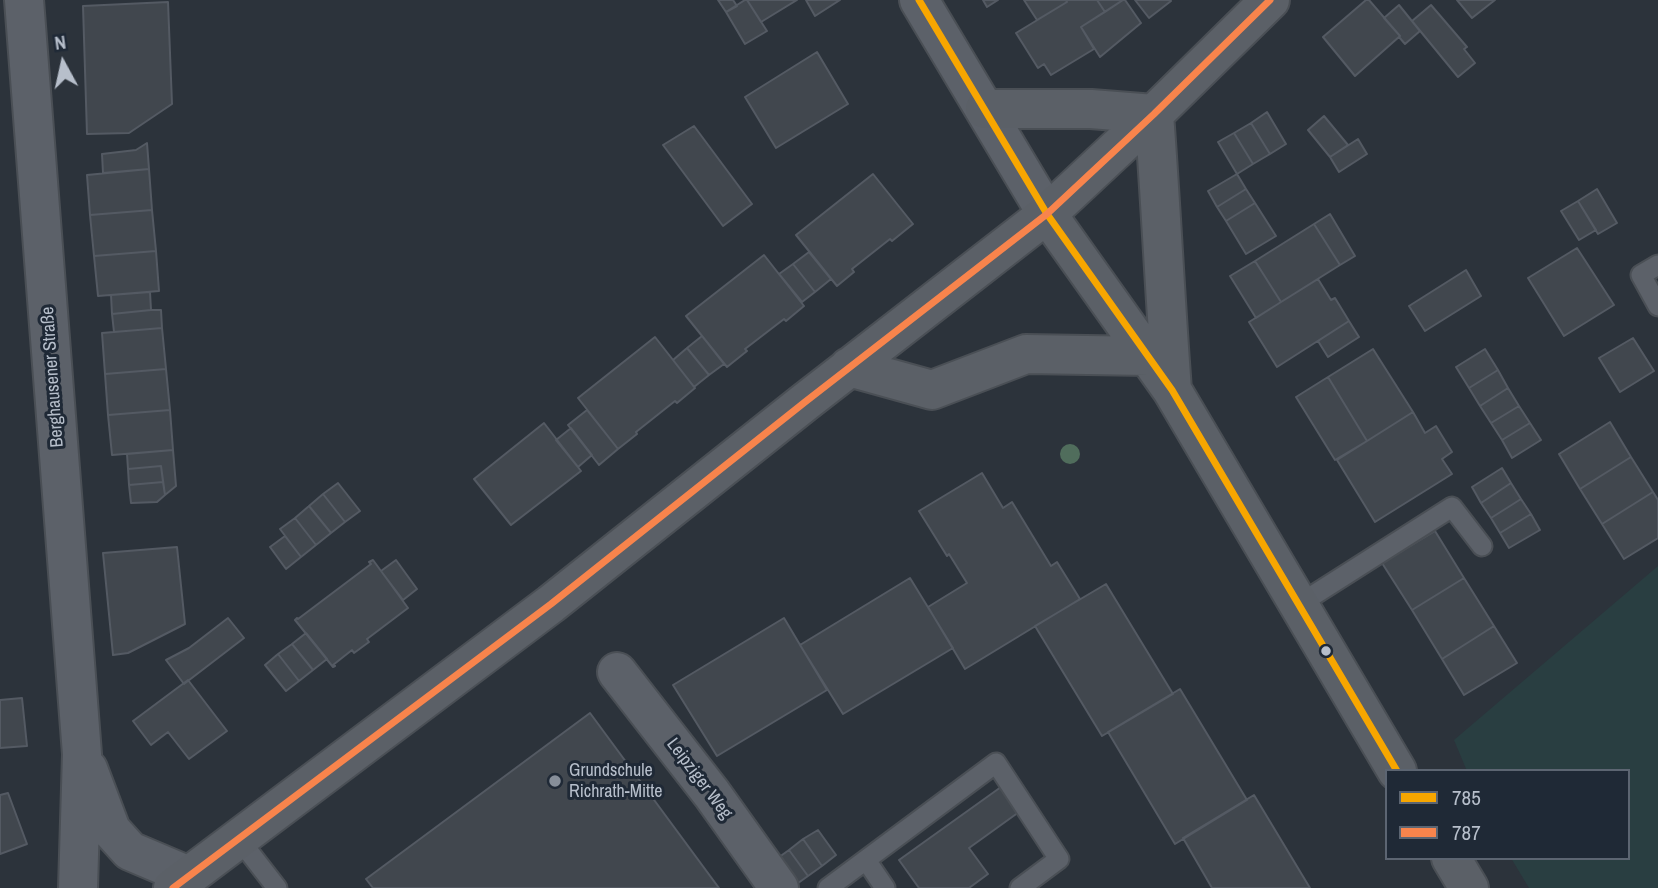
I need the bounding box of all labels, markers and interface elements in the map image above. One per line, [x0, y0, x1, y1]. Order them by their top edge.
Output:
north arrow [28, 28, 98, 98]
text: N [53, 29, 67, 56]
street label: Berghausener Straße [37, 306, 69, 448]
unlabelled marker [1319, 644, 1333, 658]
street label: Leipziger Weg [662, 734, 736, 824]
place label: Grundschule Richrath-Mitte [569, 760, 663, 802]
legend [1385, 769, 1630, 860]
marker: Grundschule Richrath-Mitte [547, 773, 563, 789]
text: 785 [1452, 783, 1481, 812]
text: 787 [1452, 818, 1481, 847]

